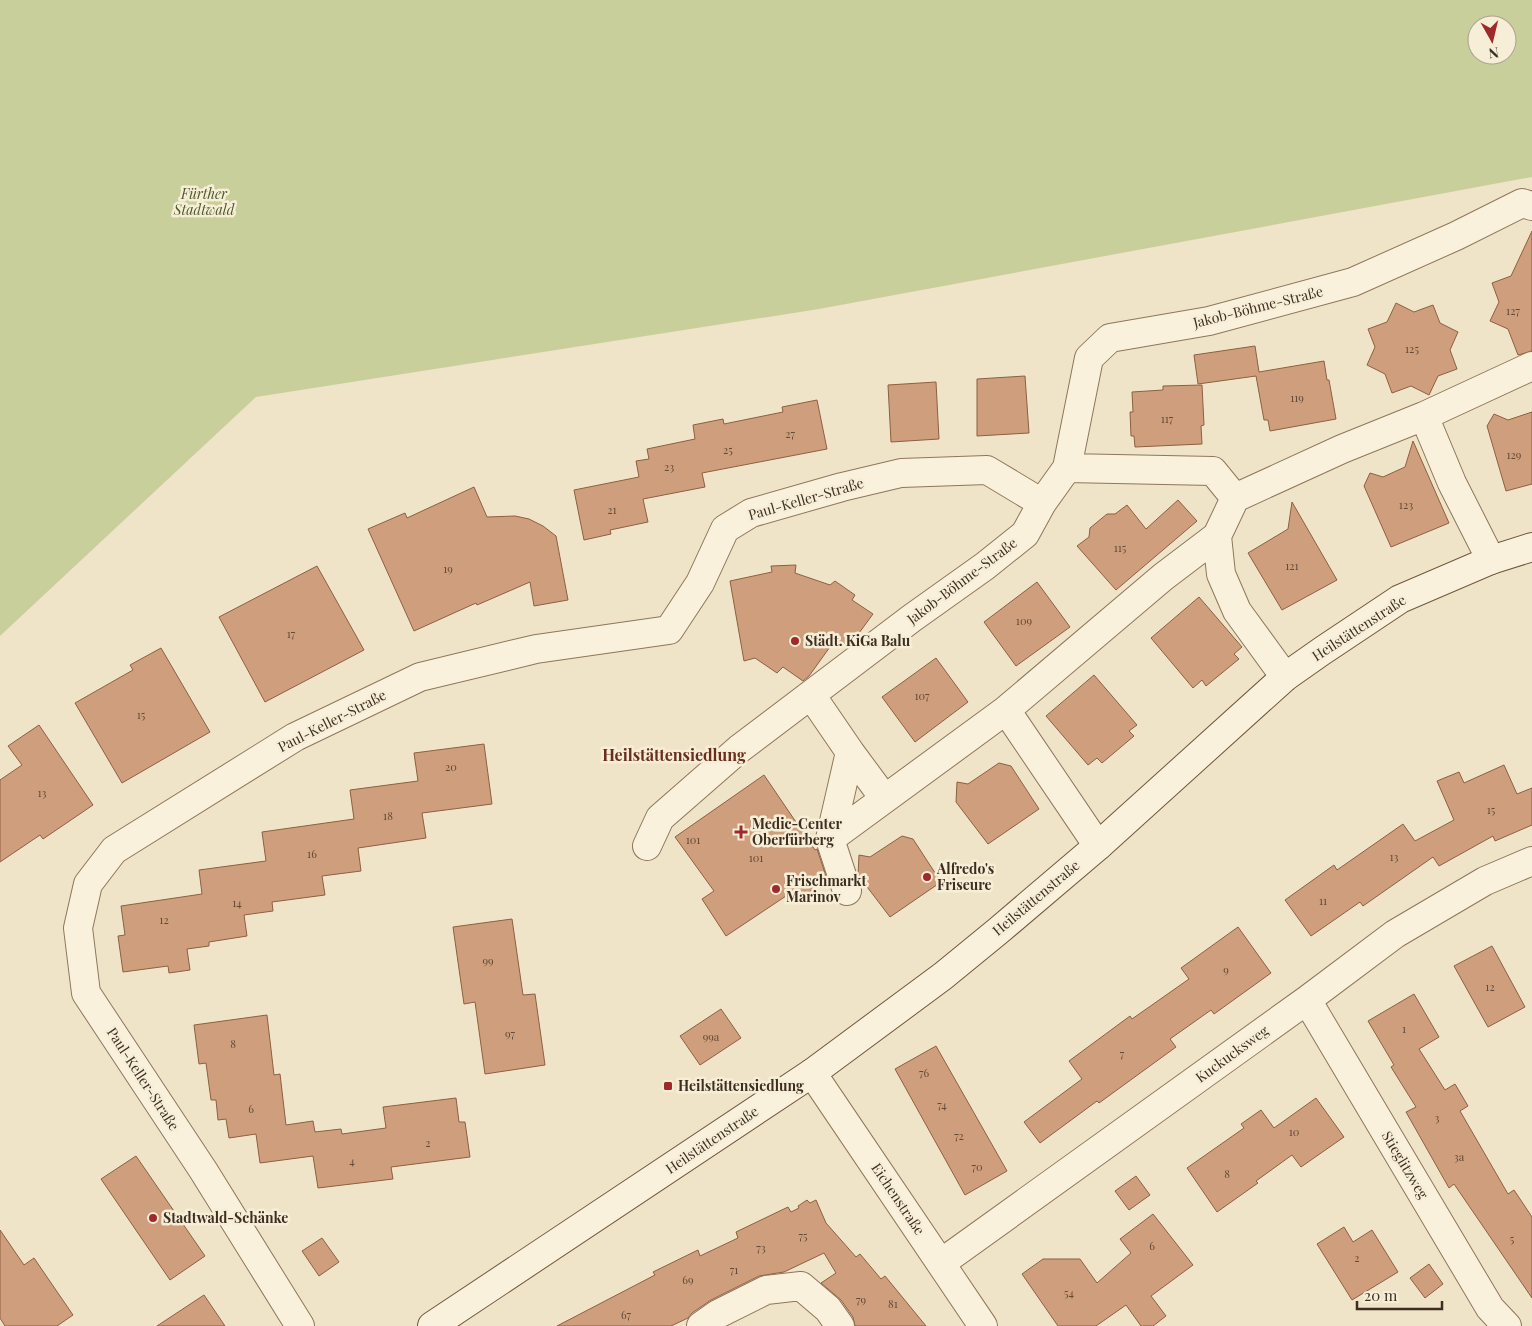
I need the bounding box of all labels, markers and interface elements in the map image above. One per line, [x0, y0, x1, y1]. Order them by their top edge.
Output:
north arrow [1467, 15, 1517, 65]
text: N [1488, 43, 1500, 63]
park label: Fürther Stadtwald [173, 184, 235, 219]
street label: Jakob-Böhme-Straße [1190, 281, 1325, 332]
house number: 127 [1506, 303, 1520, 318]
house number: 125 [1405, 341, 1419, 356]
house number: 119 [1290, 390, 1304, 405]
house number: 117 [1161, 411, 1174, 426]
house number: 27 [785, 426, 795, 441]
house number: 25 [723, 442, 733, 457]
house number: 129 [1507, 447, 1522, 462]
house number: 23 [664, 459, 674, 474]
street label: Paul-Keller-Straße [746, 473, 866, 524]
house number: 123 [1399, 497, 1413, 512]
house number: 21 [607, 502, 617, 517]
street label: Jakob-Böhme-Straße [902, 533, 1021, 629]
house number: 115 [1114, 540, 1127, 555]
house number: 121 [1285, 558, 1299, 573]
house number: 19 [443, 561, 453, 576]
street label: Heilstättenstraße [1308, 590, 1409, 665]
house number: 109 [1016, 613, 1033, 628]
house number: 17 [287, 626, 296, 641]
place label: Städt. KiGa Balu [805, 631, 911, 650]
marker: Städt. KiGa Balu [789, 635, 801, 647]
street label: Paul-Keller-Straße [274, 685, 389, 756]
house number: 107 [914, 688, 930, 703]
house number: 15 [137, 707, 146, 722]
district label: Heilstättensiedlung [602, 744, 746, 765]
house number: 20 [445, 759, 457, 774]
house number: 13 [38, 785, 46, 800]
house number: 15 [1487, 802, 1496, 817]
house number: 18 [383, 808, 393, 823]
place label: Medic-Center Oberfürberg [752, 814, 842, 849]
marker: Medic-Center Oberfürberg [734, 825, 748, 839]
house number: 101 [686, 832, 700, 847]
house number: 16 [307, 846, 317, 861]
house number: 13 [1390, 849, 1398, 864]
house number: 101 [749, 850, 763, 865]
street label: Heilstättenstraße [988, 856, 1083, 940]
place label: Alfredo's Friseure [936, 859, 994, 894]
place label: Frischmarkt Marinov [786, 871, 866, 906]
marker: Alfredo's Friseure [921, 871, 933, 883]
marker: Frischmarkt Marinov [770, 883, 782, 895]
house number: 11 [1319, 893, 1327, 908]
house number: 14 [232, 895, 242, 910]
house number: 12 [159, 912, 169, 927]
house number: 99 [482, 953, 494, 968]
house number: 9 [1223, 962, 1229, 977]
house number: 12 [1485, 979, 1495, 994]
street label: Kuckucksweg [1191, 1020, 1272, 1087]
house number: 1 [1402, 1021, 1406, 1036]
street label: Paul-Keller-Straße [103, 1024, 184, 1134]
house number: 97 [505, 1026, 516, 1041]
house number: 99a [703, 1029, 720, 1044]
house number: 8 [230, 1036, 236, 1051]
house number: 7 [1120, 1046, 1125, 1061]
house number: 76 [919, 1065, 929, 1080]
place label: Heilstättensiedlung [678, 1076, 804, 1095]
marker: Heilstättensiedlung [662, 1080, 674, 1092]
house number: 74 [937, 1097, 947, 1112]
house number: 6 [248, 1101, 254, 1116]
street label: Heilstättenstraße [662, 1101, 762, 1178]
house number: 3 [1435, 1110, 1440, 1125]
house number: 10 [1289, 1124, 1300, 1139]
street label: Stieglitzweg [1378, 1127, 1433, 1203]
house number: 72 [954, 1128, 964, 1143]
house number: 2 [425, 1135, 431, 1150]
house number: 3a [1454, 1149, 1465, 1164]
house number: 4 [349, 1153, 355, 1168]
street label: Eichenstraße [867, 1159, 929, 1238]
house number: 70 [971, 1159, 983, 1174]
house number: 8 [1224, 1166, 1230, 1181]
place label: Stadtwald-Schänke [163, 1208, 288, 1227]
marker: Stadtwald-Schänke [147, 1212, 159, 1224]
house number: 75 [798, 1228, 808, 1243]
house number: 5 [1510, 1231, 1515, 1246]
house number: 6 [1149, 1238, 1155, 1253]
house number: 73 [756, 1240, 766, 1255]
house number: 2 [1354, 1250, 1360, 1265]
house number: 71 [730, 1262, 738, 1277]
house number: 69 [682, 1272, 694, 1287]
scale bar [1357, 1278, 1442, 1310]
house number: 54 [1064, 1285, 1075, 1300]
text: 20 m [1364, 1285, 1398, 1305]
house number: 79 [856, 1292, 866, 1307]
house number: 81 [888, 1296, 898, 1311]
house number: 67 [621, 1307, 632, 1322]

